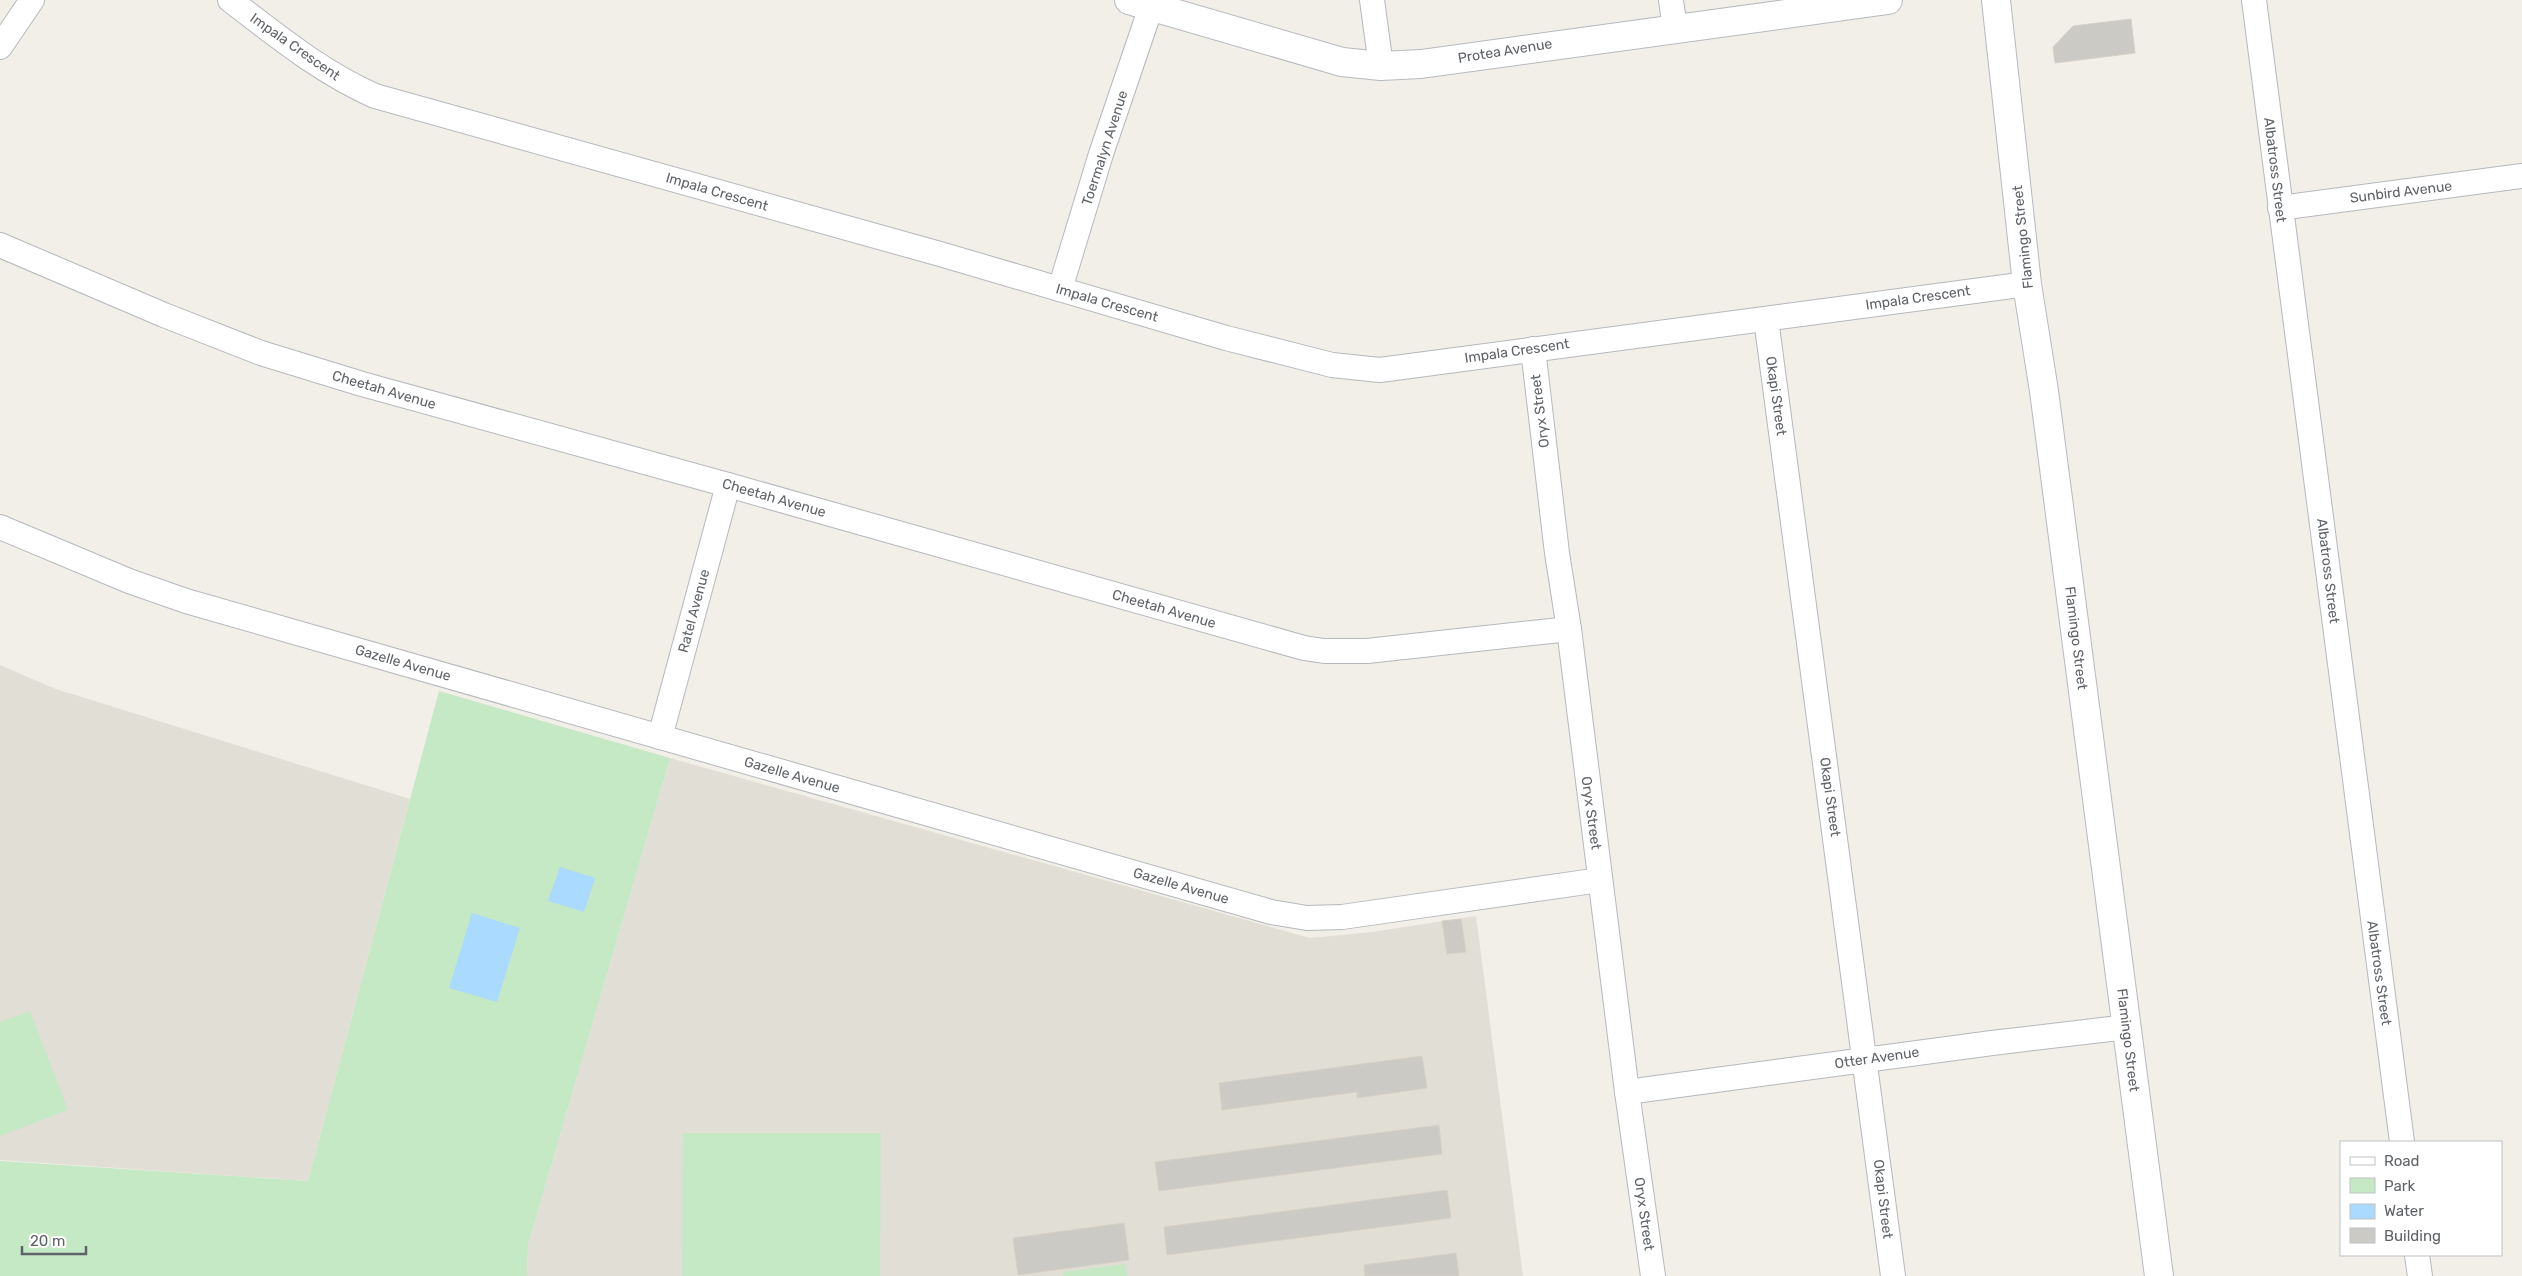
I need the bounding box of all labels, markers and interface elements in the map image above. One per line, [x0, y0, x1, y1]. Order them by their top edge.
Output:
street label: Impala Crescent [247, 10, 344, 85]
street label: Protea Avenue [1457, 35, 1554, 67]
street label: Toermalyn Avenue [1078, 88, 1132, 208]
street label: Albatross Street [2260, 117, 2290, 224]
street label: Impala Crescent [664, 169, 771, 215]
street label: Sunbird Avenue [2349, 177, 2453, 207]
street label: Flamingo Street [2009, 184, 2037, 290]
street label: Impala Crescent [1054, 280, 1161, 326]
street label: Impala Crescent [1864, 282, 1972, 314]
street label: Impala Crescent [1463, 335, 1571, 367]
street label: Okapi Street [1762, 355, 1790, 437]
street label: Cheetah Avenue [330, 367, 438, 413]
street label: Oryx Street [1527, 373, 1553, 449]
street label: Cheetah Avenue [720, 475, 828, 521]
street label: Albatross Street [2313, 518, 2343, 625]
street label: Ratel Avenue [675, 567, 713, 655]
street label: Flamingo Street [2061, 585, 2091, 691]
street label: Cheetah Avenue [1110, 586, 1218, 632]
street label: Gazelle Avenue [353, 641, 453, 685]
street label: Gazelle Avenue [742, 753, 842, 797]
street label: Okapi Street [1816, 756, 1844, 838]
street label: Oryx Street [1577, 775, 1605, 851]
street label: Gazelle Avenue [1131, 864, 1231, 908]
street label: Albatross Street [2363, 920, 2395, 1027]
street label: Flamingo Street [2113, 987, 2143, 1093]
street label: Otter Avenue [1834, 1044, 1921, 1072]
legend [2340, 1141, 2502, 1256]
text: Road [2384, 1152, 2420, 1170]
street label: Okapi Street [1870, 1158, 1896, 1240]
street label: Oryx Street [1630, 1176, 1658, 1252]
text: Park [2384, 1177, 2415, 1195]
text: Water [2384, 1202, 2424, 1220]
scale bar [22, 1224, 86, 1256]
text: Building [2384, 1227, 2441, 1245]
text: 20 m [30, 1232, 65, 1250]

